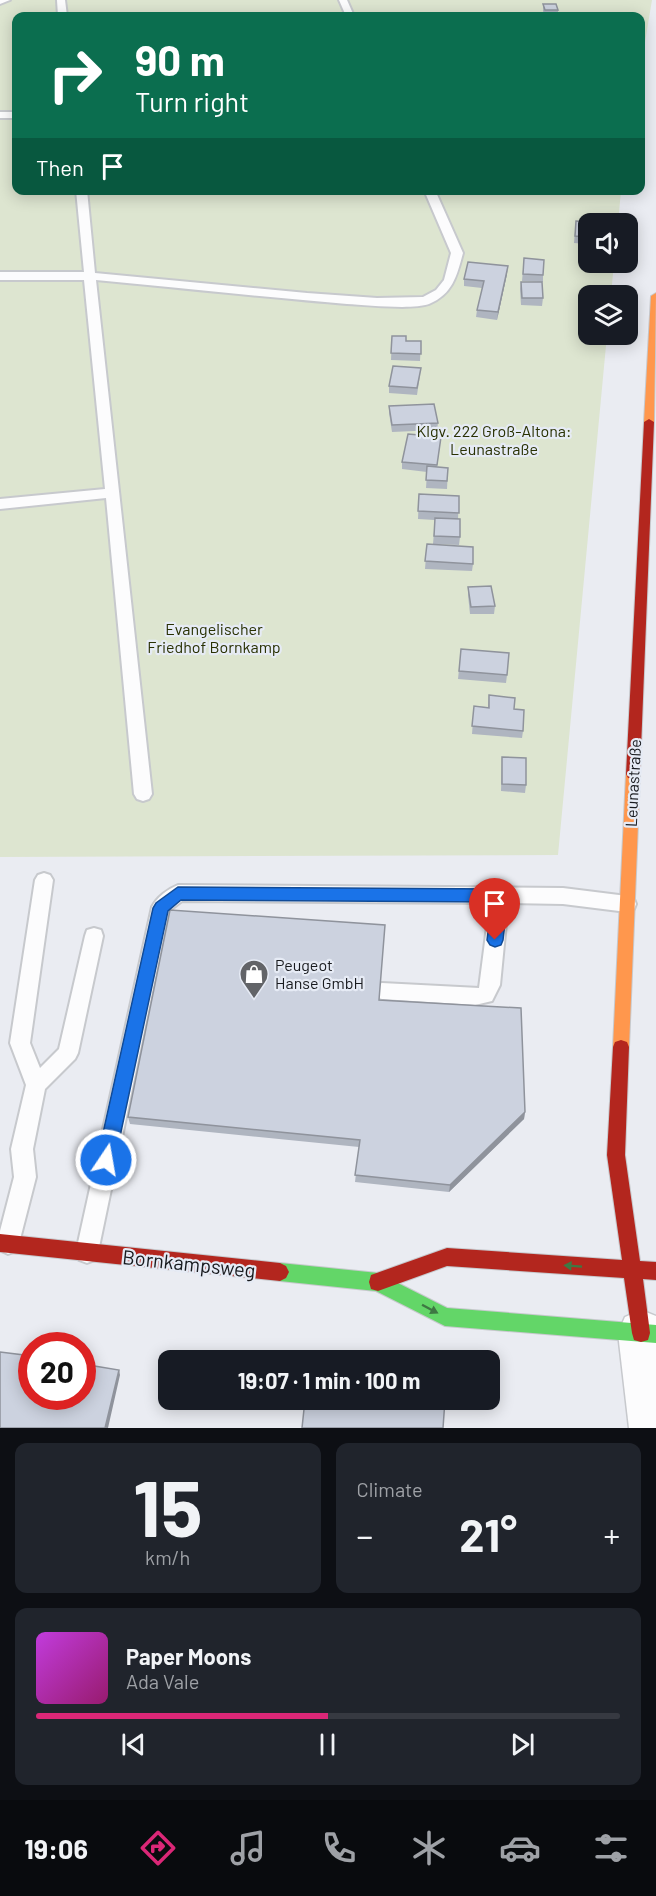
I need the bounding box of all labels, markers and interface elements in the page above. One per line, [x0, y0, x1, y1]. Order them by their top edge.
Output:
text: 90 m [135, 34, 225, 84]
icon: right [36, 36, 114, 114]
text: Turn right [135, 85, 249, 117]
icon: arrive [96, 150, 129, 183]
text: Then [36, 154, 84, 180]
map controls [578, 213, 638, 345]
button: sound [578, 213, 638, 273]
button: layers [578, 285, 638, 345]
park label: Klgv. 222 Groß-Altona: Leunastraße [417, 421, 571, 458]
park label: Evangelischer Friedhof Bornkamp [147, 619, 281, 656]
street label: Leunastraße [621, 739, 644, 827]
pin [469, 878, 520, 940]
icon: arrive [478, 887, 511, 920]
place label: Peugeot Hanse GmbH [275, 955, 364, 992]
shop icon: Peugeot Hanse GmbH [238, 958, 270, 1000]
position arrow [74, 1128, 138, 1192]
street label: Bornkampsweg [121, 1244, 257, 1282]
one-way arrow [564, 1261, 583, 1270]
one-way arrow [422, 1304, 439, 1314]
speed limit sign: 20 [18, 1332, 96, 1410]
text: 19:07 · 1 min · 100 m [238, 1367, 420, 1393]
text: 15 [133, 1459, 203, 1553]
text: Climate [357, 1477, 423, 1501]
text: 21° [459, 1507, 517, 1561]
text: − [357, 1515, 373, 1555]
text: + [604, 1515, 620, 1555]
text: km/h [145, 1545, 190, 1569]
text: Paper Moons [126, 1643, 251, 1669]
text: Ada Vale [126, 1669, 199, 1693]
icon: previous [117, 1728, 150, 1761]
icon: pause [311, 1728, 344, 1761]
icon: next [506, 1728, 539, 1761]
icon: directions [137, 1827, 179, 1869]
icon: music [227, 1827, 269, 1869]
icon: phone [318, 1827, 360, 1869]
icon: climate [408, 1827, 450, 1869]
icon: car [499, 1827, 541, 1869]
icon: filters [590, 1827, 632, 1869]
text: 19:06 [24, 1832, 88, 1864]

